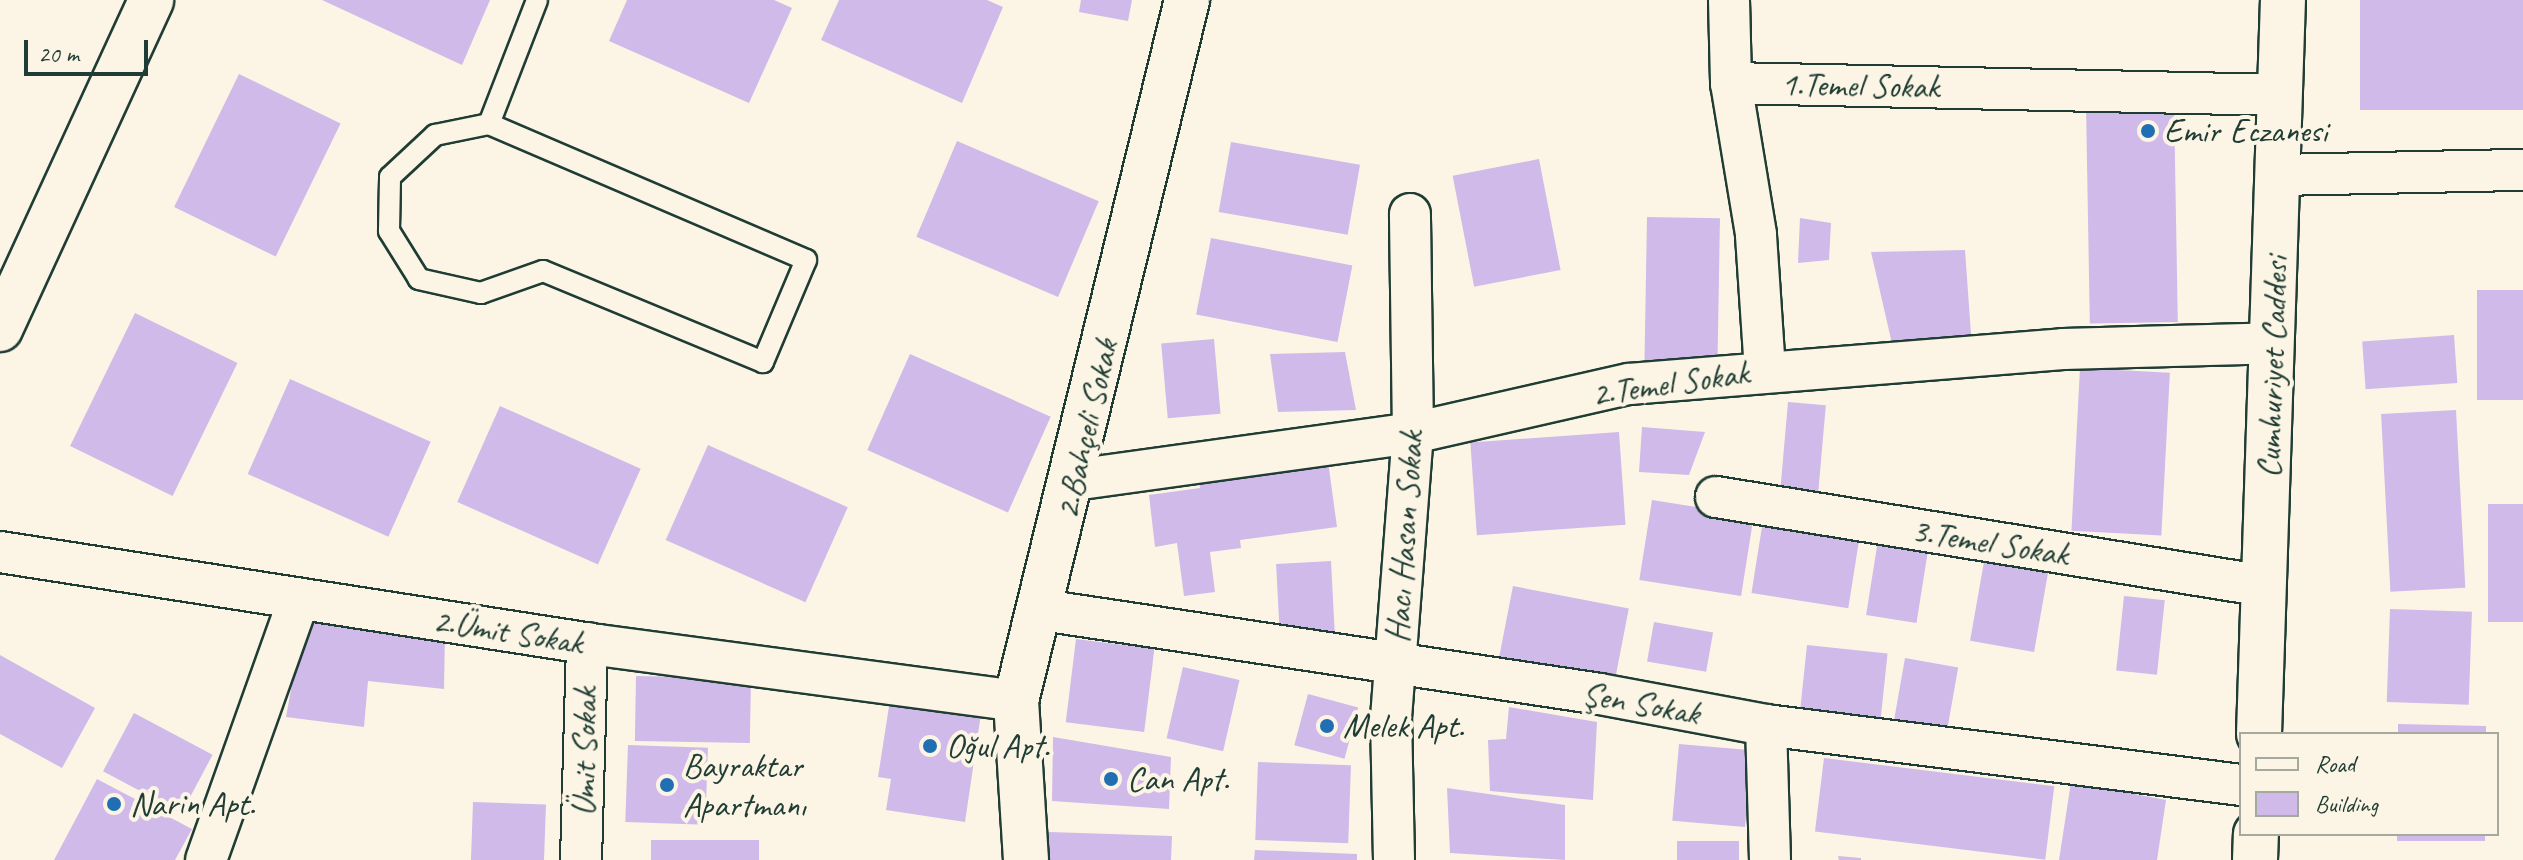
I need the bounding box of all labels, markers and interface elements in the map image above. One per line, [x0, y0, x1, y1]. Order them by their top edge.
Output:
scale bar [28, 24, 152, 74]
text: 20 m [38, 39, 79, 69]
street label: 1.Temel Sokak [1782, 63, 1938, 107]
place label: Emir Eczanesi [2164, 111, 2328, 151]
marker: Emir Eczanesi [2139, 122, 2157, 140]
street label: Cumhuriyet Caddesi [2248, 255, 2296, 479]
street label: 2.Bahçeli Sokak [1046, 336, 1126, 522]
street label: 2.Temel Sokak [1590, 352, 1750, 414]
street label: Hacı Hasan Sokak [1376, 431, 1432, 643]
street label: 3.Temel Sokak [1910, 510, 2070, 574]
street label: 2.Ümit Sokak [431, 599, 585, 663]
street label: Şen Sokak [1579, 673, 1703, 733]
street label: Ümit Sokak [562, 688, 606, 816]
place label: Melek Apt. [1343, 706, 1464, 746]
marker: Melek Apt. [1318, 717, 1336, 735]
place label: Oğul Apt. [946, 726, 1050, 766]
legend [2239, 732, 2499, 836]
marker: Oğul Apt. [921, 737, 939, 755]
place label: Bayraktar Apartmanı [683, 745, 806, 824]
text: Road [2315, 749, 2355, 779]
place label: Can Apt. [1127, 759, 1229, 799]
marker: Can Apt. [1102, 770, 1120, 788]
marker: Bayraktar Apartmanı [658, 776, 676, 794]
place label: Narin Apt. [130, 784, 255, 824]
text: Building [2315, 789, 2378, 819]
marker: Narin Apt. [105, 795, 123, 813]

